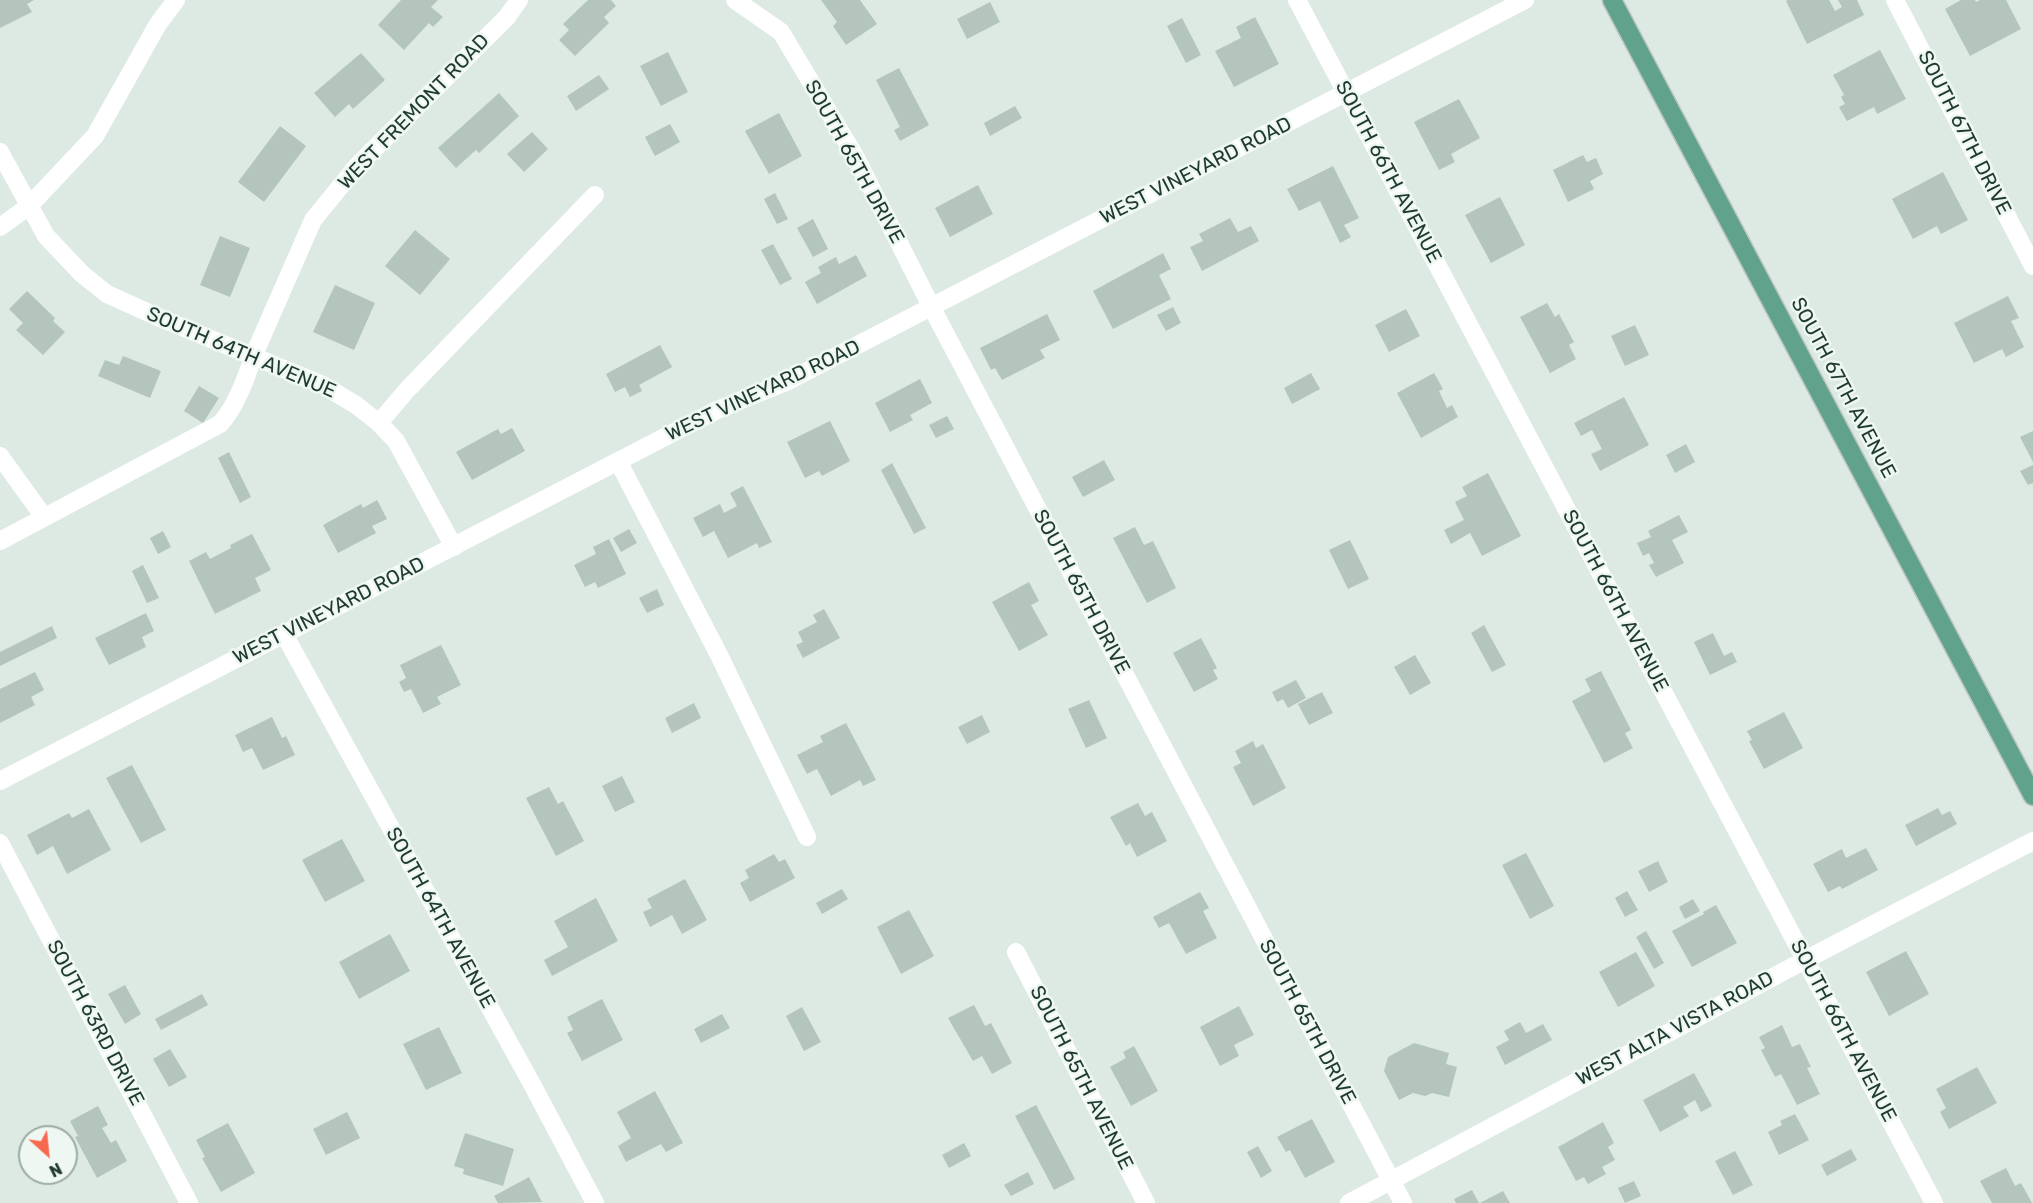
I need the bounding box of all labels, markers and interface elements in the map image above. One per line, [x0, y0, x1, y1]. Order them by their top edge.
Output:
street label: WEST FREMONT ROAD [333, 29, 495, 195]
street label: SOUTH 67TH DRIVE [1912, 47, 2016, 219]
street label: SOUTH 65TH DRIVE [799, 76, 909, 248]
street label: SOUTH 66TH AVENUE [1330, 77, 1446, 267]
street label: WEST VINEYARD ROAD [1096, 112, 1296, 230]
street label: SOUTH 67TH AVENUE [1785, 294, 1901, 482]
street label: SOUTH 64TH AVENUE [143, 302, 339, 404]
street label: WEST VINEYARD ROAD [662, 335, 864, 447]
street label: SOUTH 65TH DRIVE [1027, 506, 1135, 678]
street label: SOUTH 66TH AVENUE [1557, 506, 1673, 696]
street label: WEST VINEYARD ROAD [229, 552, 429, 670]
street label: SOUTH 64TH AVENUE [380, 823, 500, 1013]
street label: SOUTH 63RD DRIVE [41, 936, 149, 1110]
street label: SOUTH 65TH DRIVE [1253, 936, 1361, 1108]
street label: SOUTH 66TH AVENUE [1785, 936, 1901, 1126]
street label: WEST ALTA VISTA ROAD [1572, 967, 1778, 1091]
street label: SOUTH 65TH AVENUE [1024, 982, 1138, 1174]
north arrow [18, 1125, 78, 1185]
text: N [46, 1159, 65, 1181]

